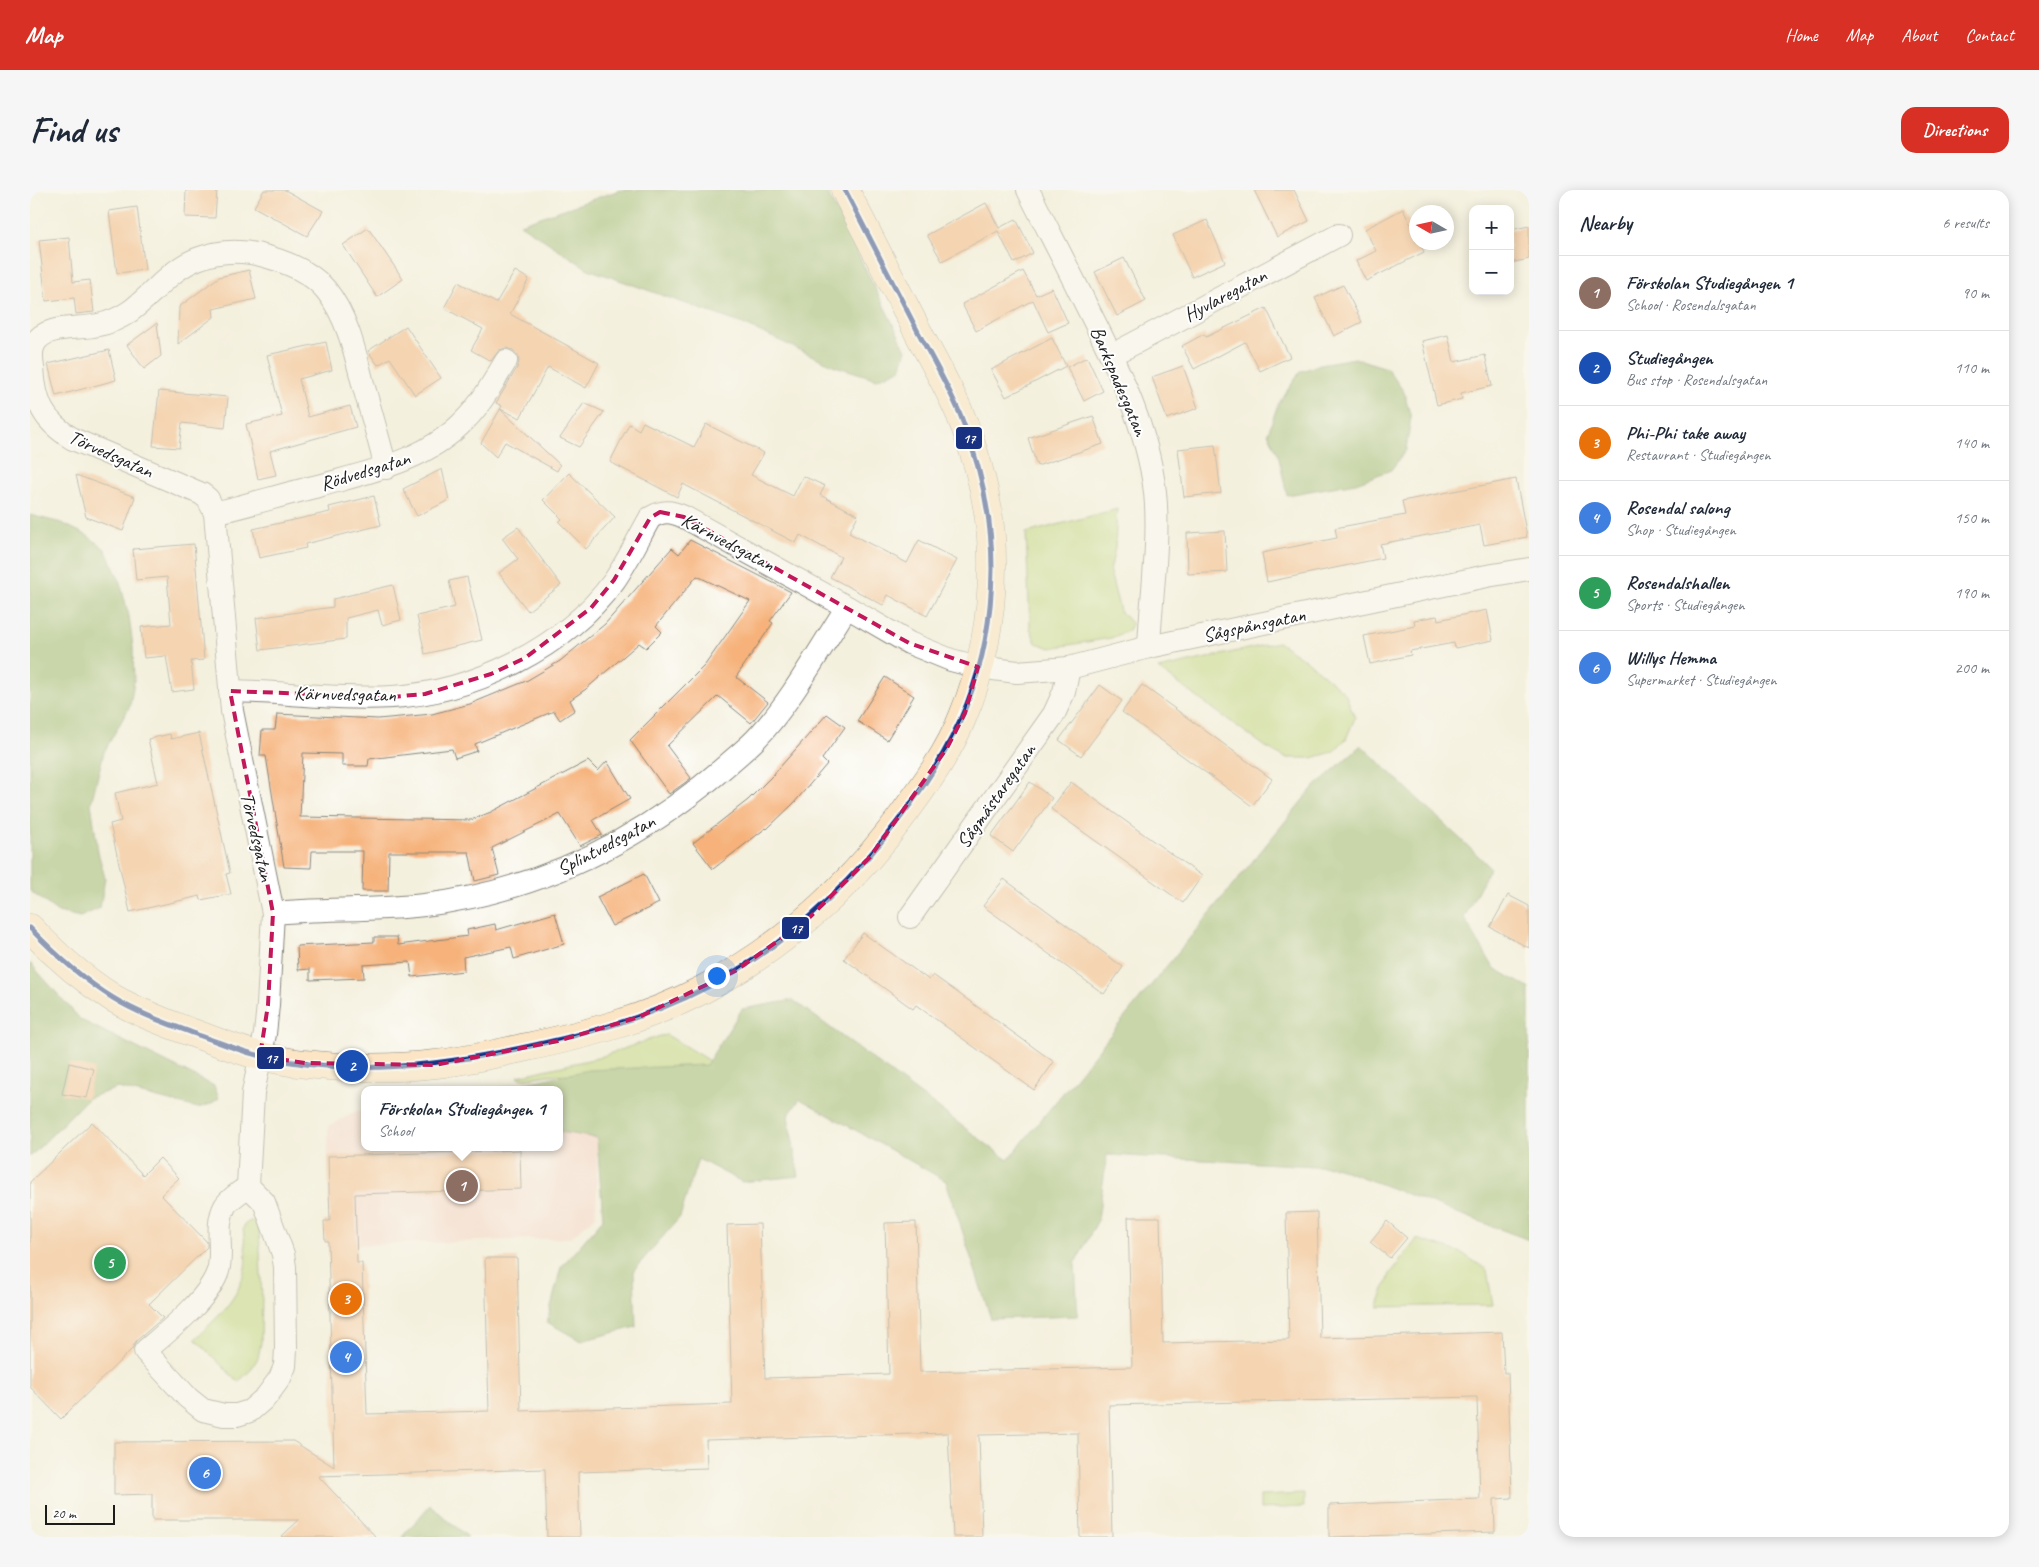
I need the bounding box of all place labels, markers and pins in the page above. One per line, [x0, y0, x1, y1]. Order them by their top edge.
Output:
pin: 2 [336, 1047, 368, 1085]
pin: 1 [446, 1167, 478, 1205]
pin: 5 [94, 1244, 126, 1282]
pin: 3 [330, 1280, 362, 1318]
pin: 4 [330, 1338, 362, 1376]
pin: 6 [189, 1454, 221, 1492]

